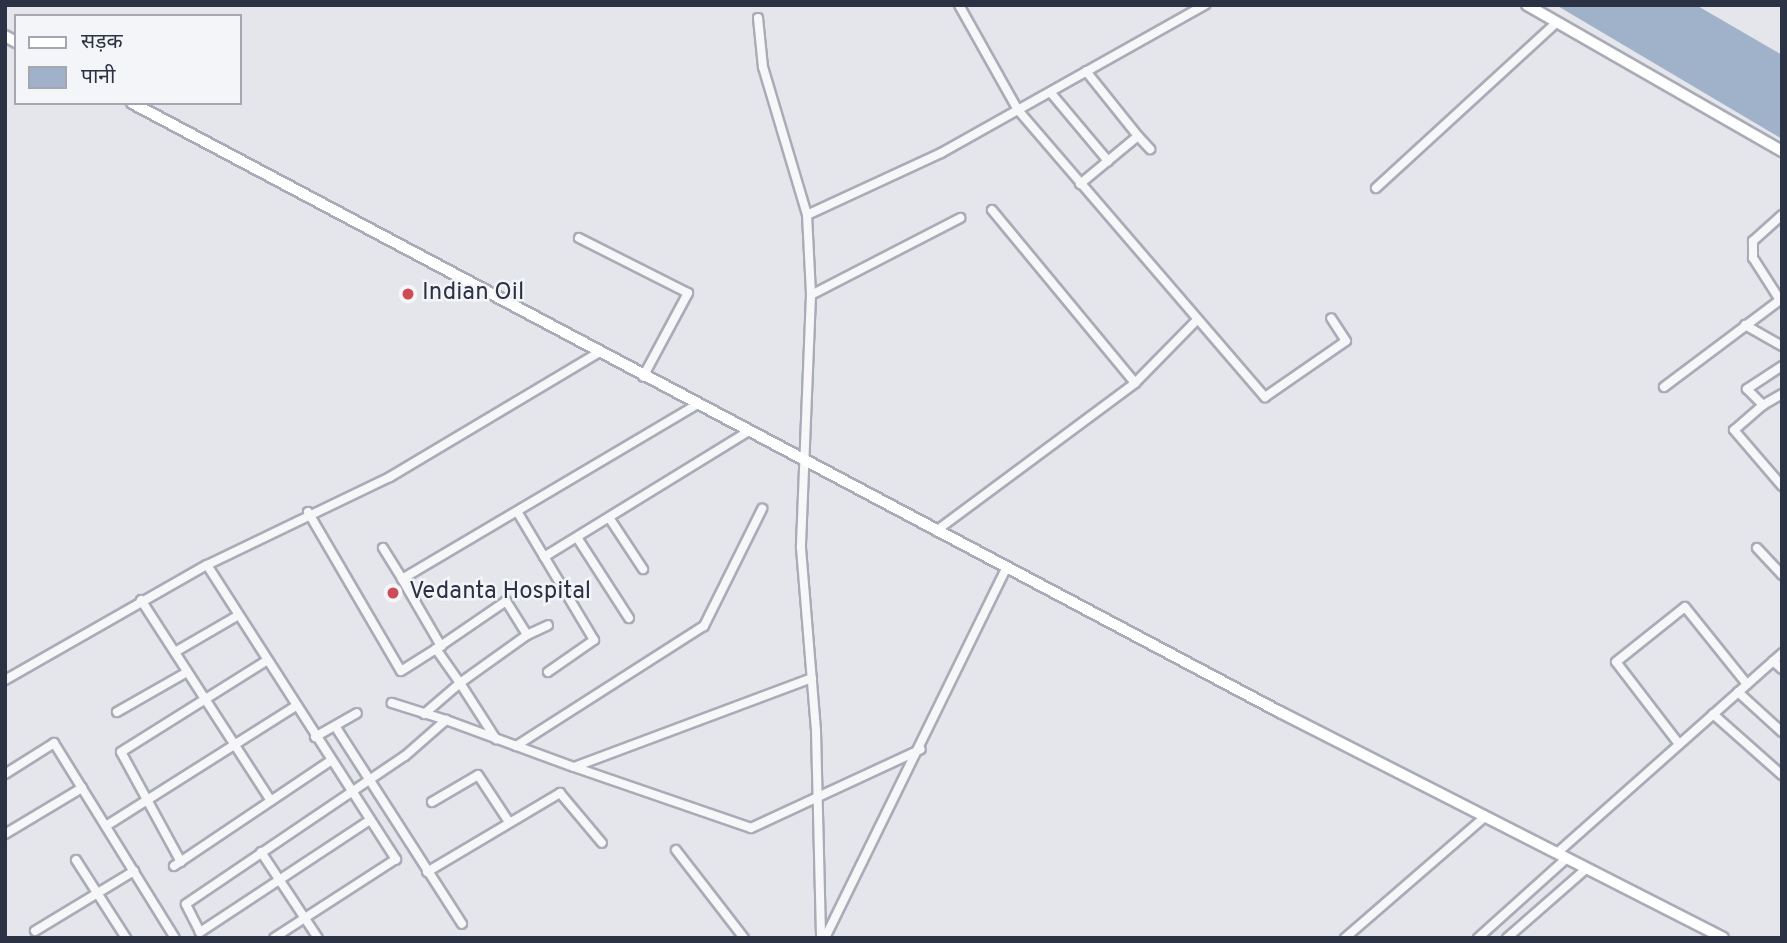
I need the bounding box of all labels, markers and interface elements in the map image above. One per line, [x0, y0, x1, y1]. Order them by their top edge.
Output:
legend [14, 14, 242, 105]
text: सड़क [81, 29, 123, 56]
text: पानी [81, 64, 115, 91]
place label: Indian Oil [422, 280, 524, 308]
marker: Indian Oil [400, 286, 416, 302]
place label: Vedanta Hospital [409, 579, 591, 607]
marker: Vedanta Hospital [383, 583, 403, 603]

